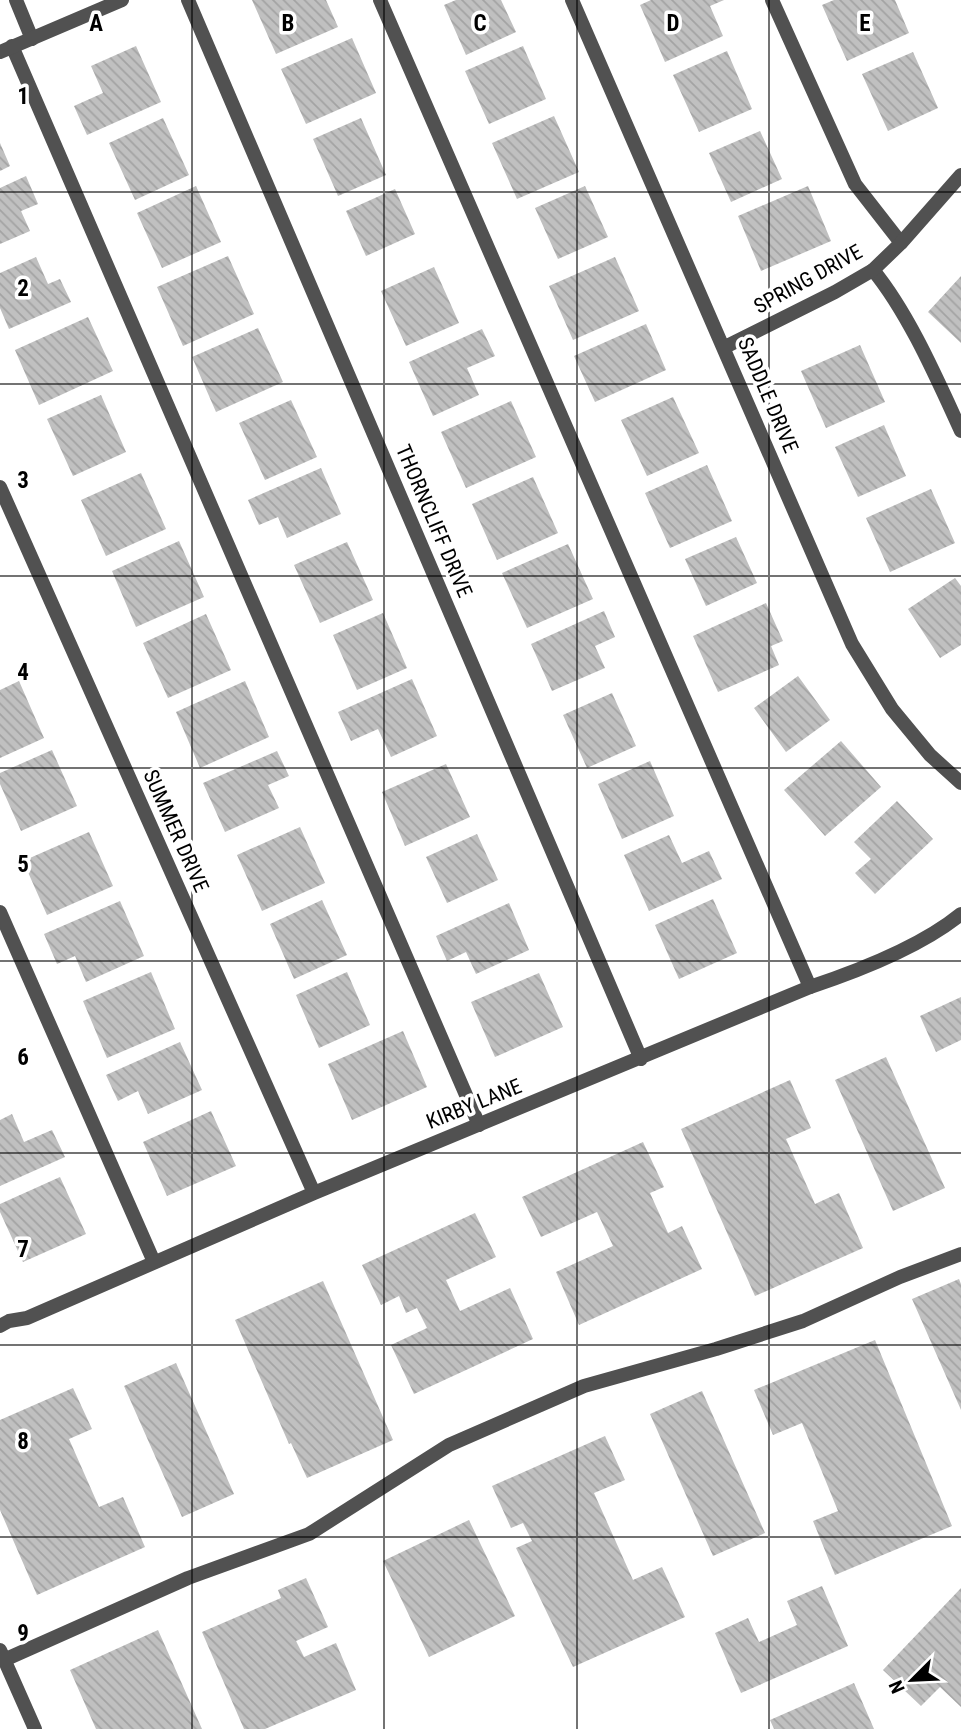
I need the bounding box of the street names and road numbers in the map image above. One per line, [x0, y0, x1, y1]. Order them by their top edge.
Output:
street label: SPRING DRIVE [750, 239, 866, 319]
street label: SADDLE DRIVE [733, 334, 803, 456]
street label: THORNCLIFF DRIVE [391, 441, 477, 601]
street label: SUMMER DRIVE [138, 766, 214, 896]
street label: KIRBY LANE [423, 1074, 525, 1134]

